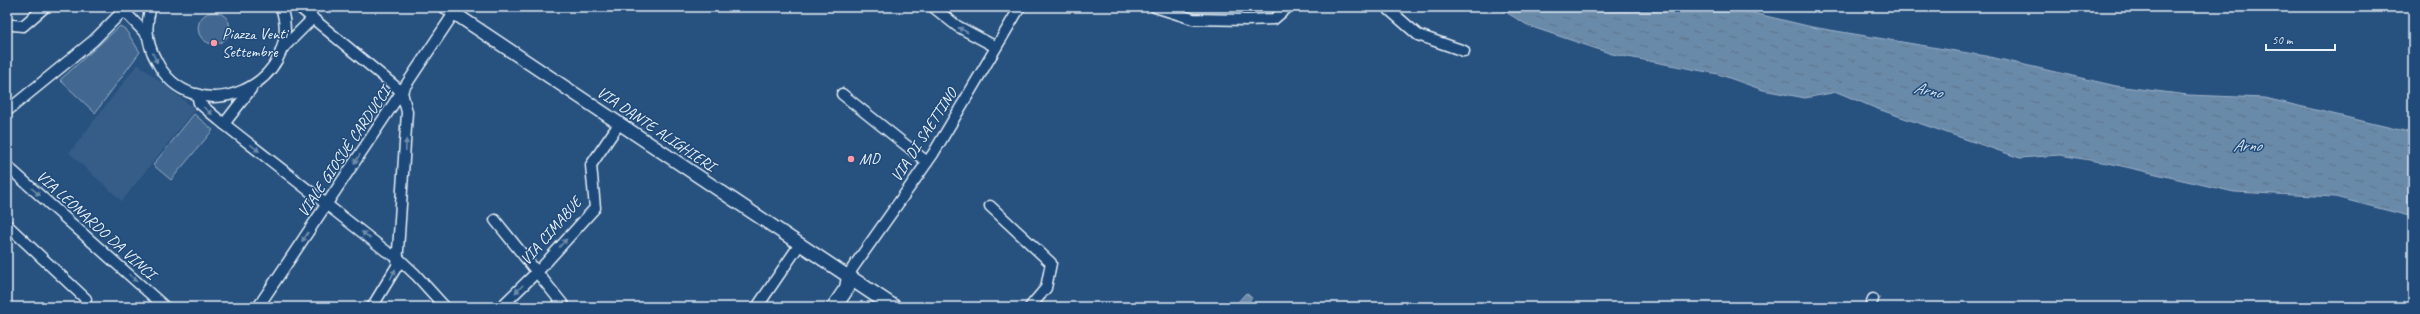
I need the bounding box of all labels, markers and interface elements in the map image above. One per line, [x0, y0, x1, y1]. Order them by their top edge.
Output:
place label: Piazza Venti Settembre [222, 24, 290, 62]
one-way arrow [957, 26, 969, 33]
scale bar [2266, 26, 2335, 52]
text: 50 m [2272, 32, 2294, 48]
marker: Piazza Venti Settembre [209, 38, 219, 48]
one-way arrow [152, 53, 158, 64]
water label: Arno [1912, 77, 1947, 104]
street label: VIALE GIOSUÈ CARDUCCI [293, 80, 397, 221]
street label: VIA DANTE ALIGHIERI [593, 82, 722, 178]
street label: VIA DI SAETTINO [886, 83, 963, 185]
one-way arrow [203, 106, 213, 115]
water label: Arno [2233, 135, 2264, 156]
one-way arrow [402, 139, 409, 151]
one-way arrow [249, 144, 260, 152]
place label: MD [859, 149, 882, 169]
one-way arrow [353, 154, 361, 165]
marker: MD [846, 154, 856, 164]
street label: VIA LEONARDO DA VINCI [32, 166, 162, 286]
one-way arrow [31, 187, 41, 196]
street label: VIA CIMABUE [516, 191, 588, 269]
one-way arrow [360, 231, 371, 240]
one-way arrow [301, 232, 309, 242]
one-way arrow [559, 238, 568, 248]
one-way arrow [390, 268, 396, 280]
one-way arrow [128, 274, 138, 283]
one-way arrow [514, 284, 524, 294]

